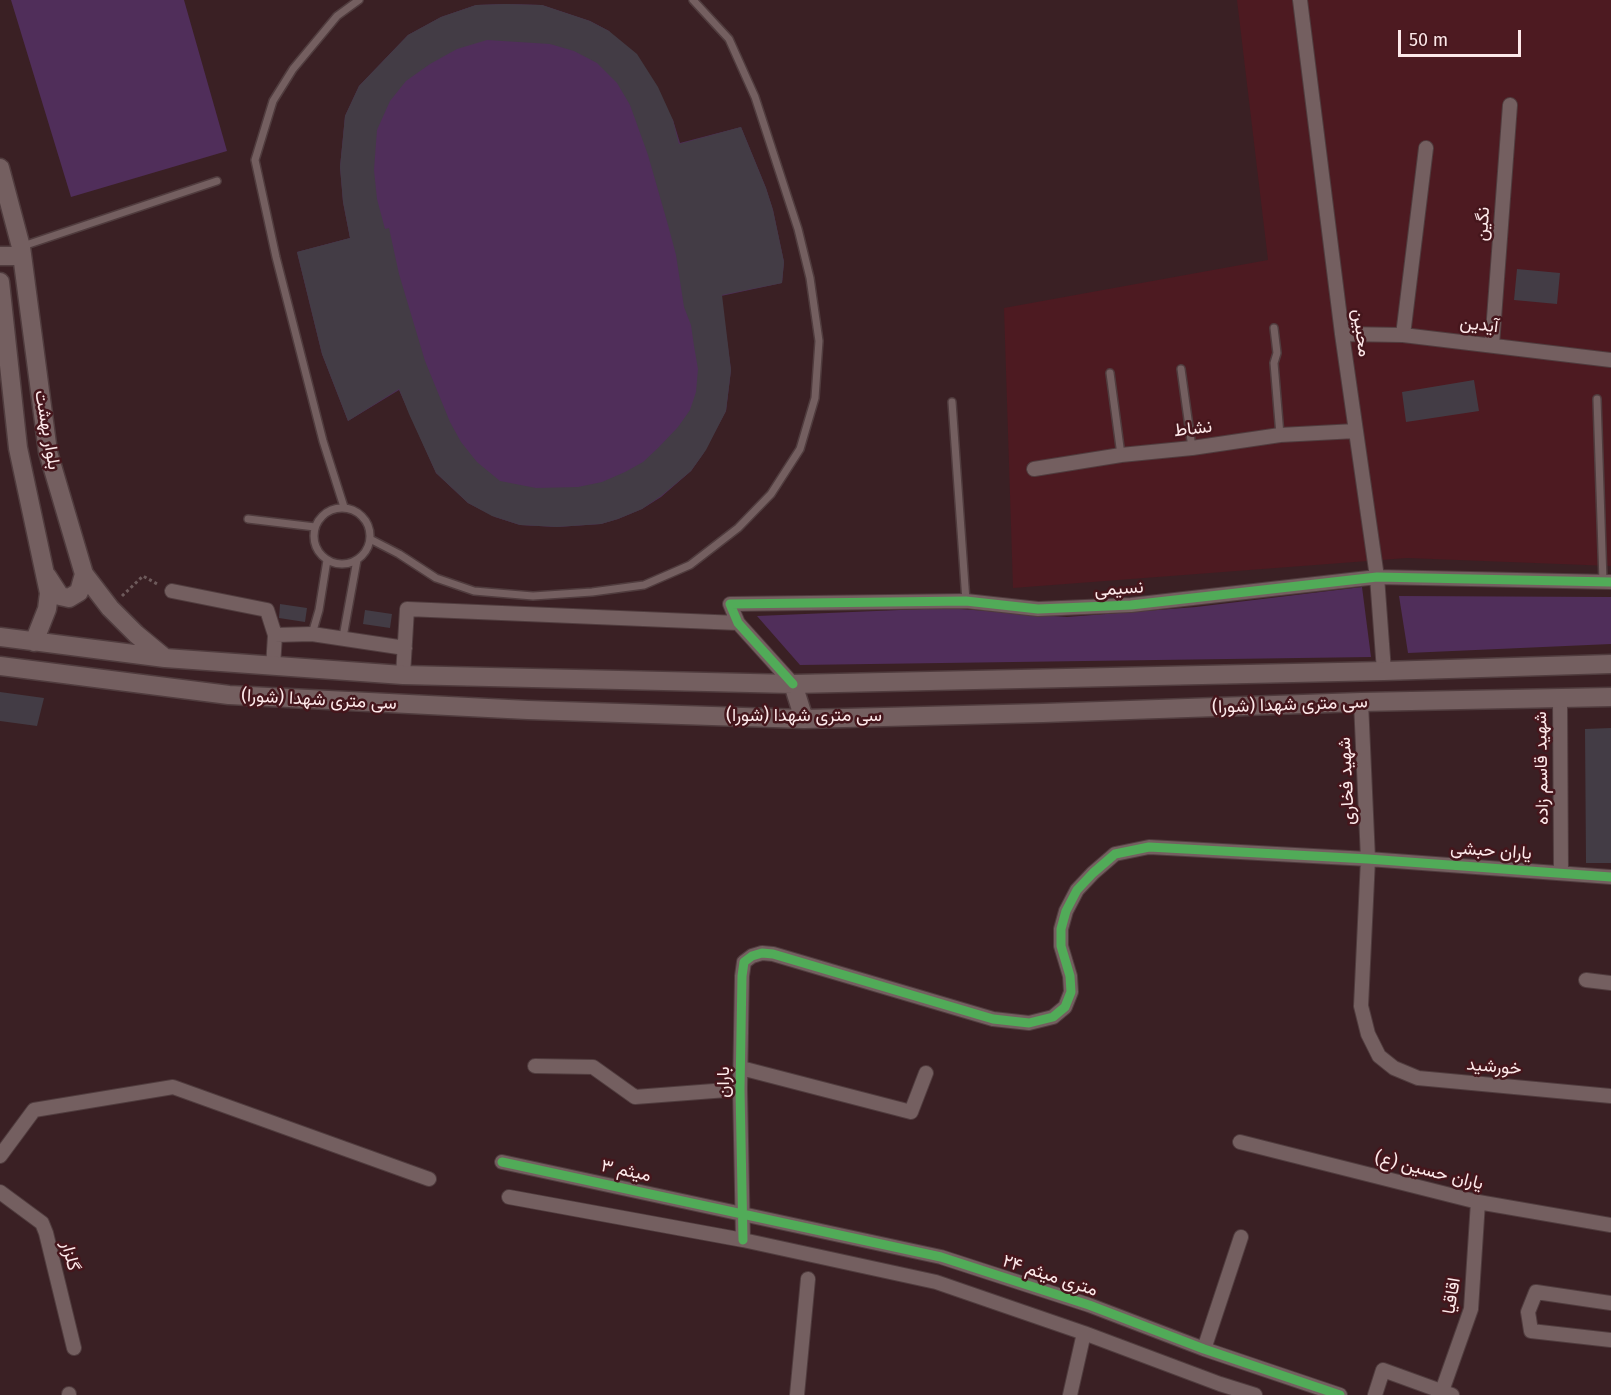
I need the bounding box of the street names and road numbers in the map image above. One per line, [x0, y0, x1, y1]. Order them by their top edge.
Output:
street label: نگین [1471, 206, 1495, 242]
street label: محبین [1347, 308, 1375, 358]
street label: آیدین [1459, 312, 1499, 338]
street label: بلوار بهشت [29, 389, 65, 471]
street label: نشاط [1173, 416, 1213, 442]
street label: نسیمی [1094, 577, 1144, 601]
street label: سی متری شهدا (شورا) [241, 685, 397, 715]
street label: سی متری شهدا (شورا) [1212, 691, 1368, 719]
street label: سی متری شهدا (شورا) [726, 705, 882, 727]
street label: شهید قاسم زاده [1530, 711, 1554, 825]
street label: شهید فخاری [1334, 736, 1360, 826]
street label: یاران حبشی [1450, 837, 1532, 865]
street label: خورشید [1466, 1054, 1522, 1080]
street label: باران [713, 1066, 735, 1098]
street label: یاران حسین (ع) [1372, 1147, 1486, 1195]
street label: میثم ۳ [599, 1155, 653, 1187]
street label: گلزار [56, 1239, 84, 1273]
street label: ۲۴ متری میثم [1000, 1250, 1100, 1302]
street label: اقاقیا [1438, 1276, 1466, 1316]

